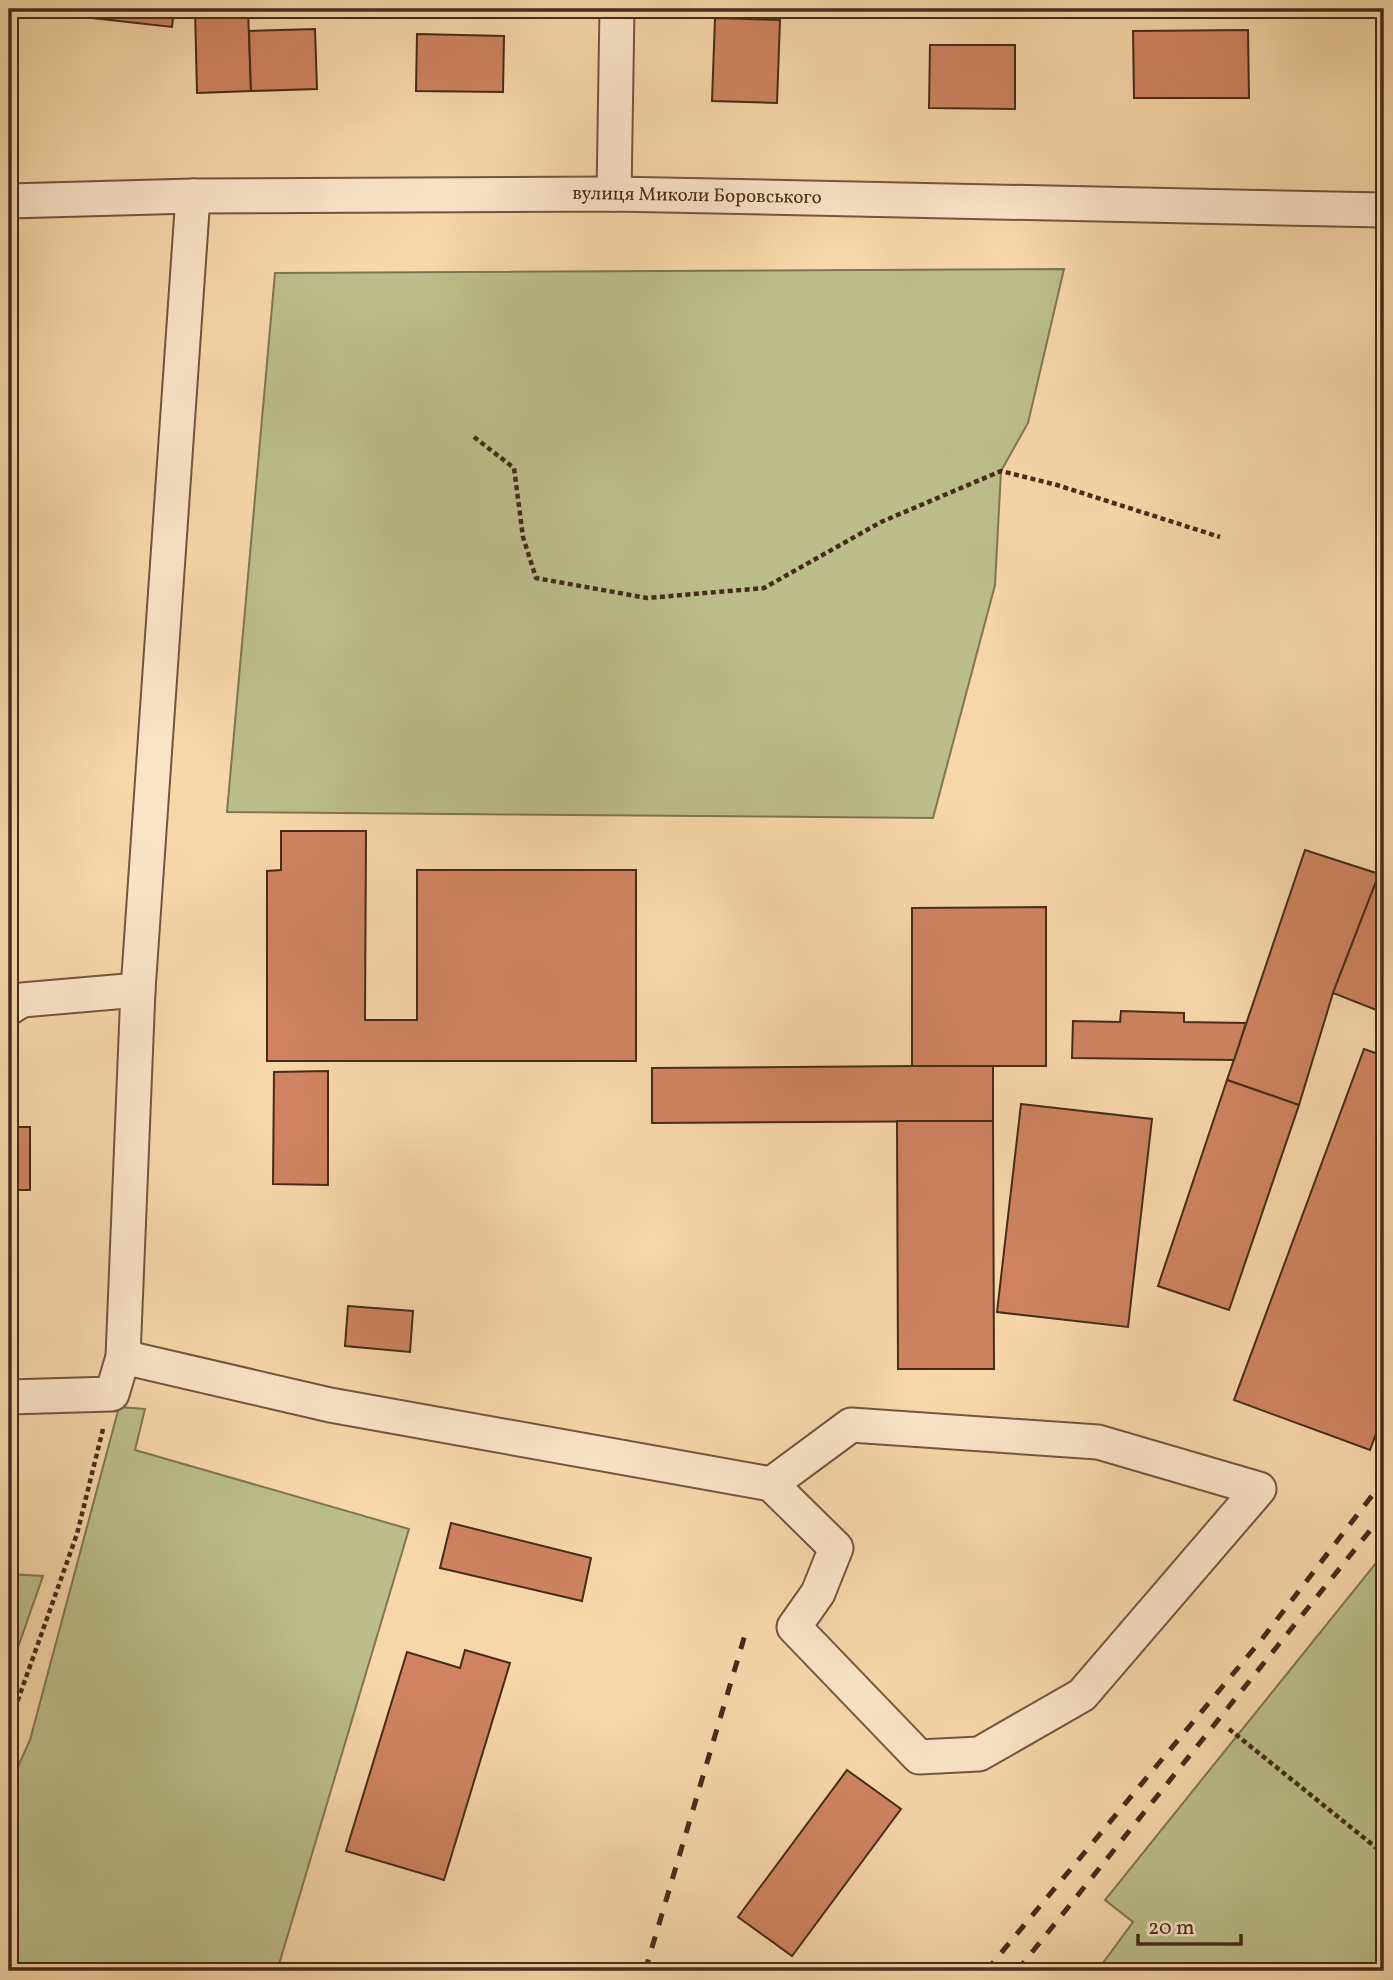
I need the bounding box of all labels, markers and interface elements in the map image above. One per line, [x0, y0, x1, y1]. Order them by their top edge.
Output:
street label: вулиця Миколи Боровського [572, 181, 822, 211]
scale bar [1138, 1903, 1241, 1947]
text: 20 m [1148, 1914, 1194, 1943]

